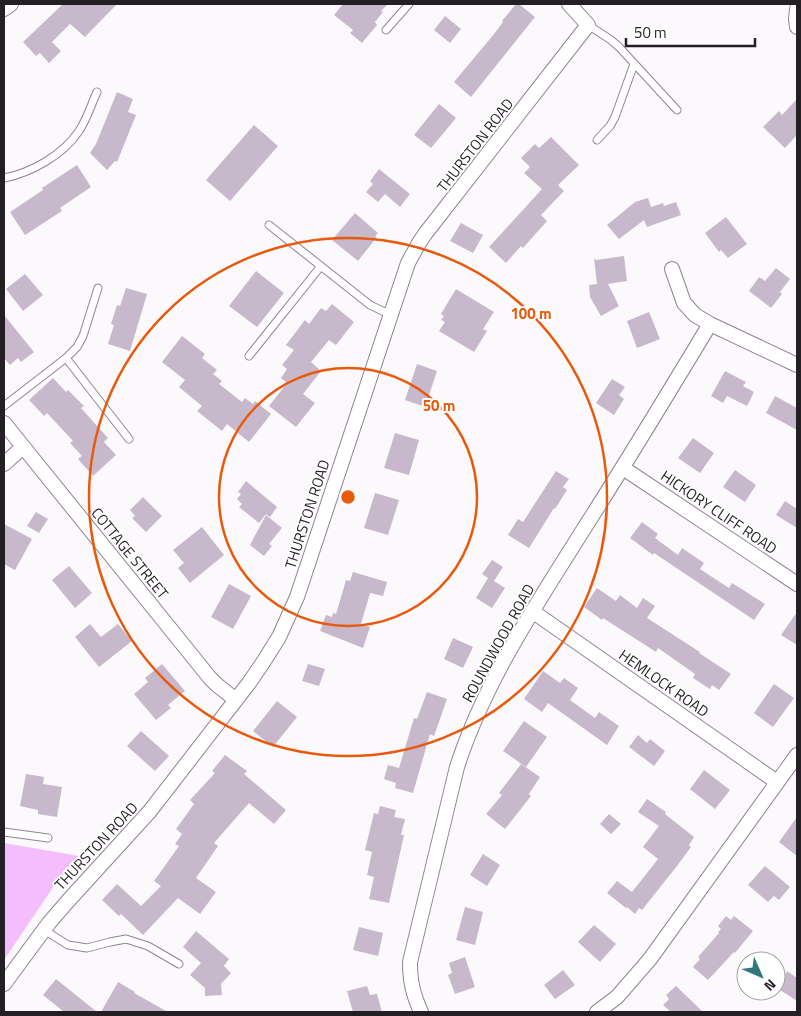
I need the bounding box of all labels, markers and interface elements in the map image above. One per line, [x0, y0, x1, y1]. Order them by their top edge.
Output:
scale bar [626, 15, 755, 47]
text: 50 m [634, 21, 667, 44]
street label: THURSTON ROAD [431, 93, 519, 197]
text: 100 m [510, 302, 552, 325]
text: 50 m [423, 394, 455, 417]
street label: THURSTON ROAD [279, 456, 335, 572]
street label: HICKORY CLIFF ROAD [656, 464, 782, 560]
centre of rings [339, 488, 357, 506]
street label: COTTAGE STREET [86, 502, 174, 604]
street label: ROUNDWOOD ROAD [456, 580, 540, 706]
street label: HEMLOCK ROAD [614, 643, 714, 723]
street label: THURSTON ROAD [49, 797, 143, 895]
north arrow [736, 951, 786, 1001]
text: N [760, 975, 781, 996]

